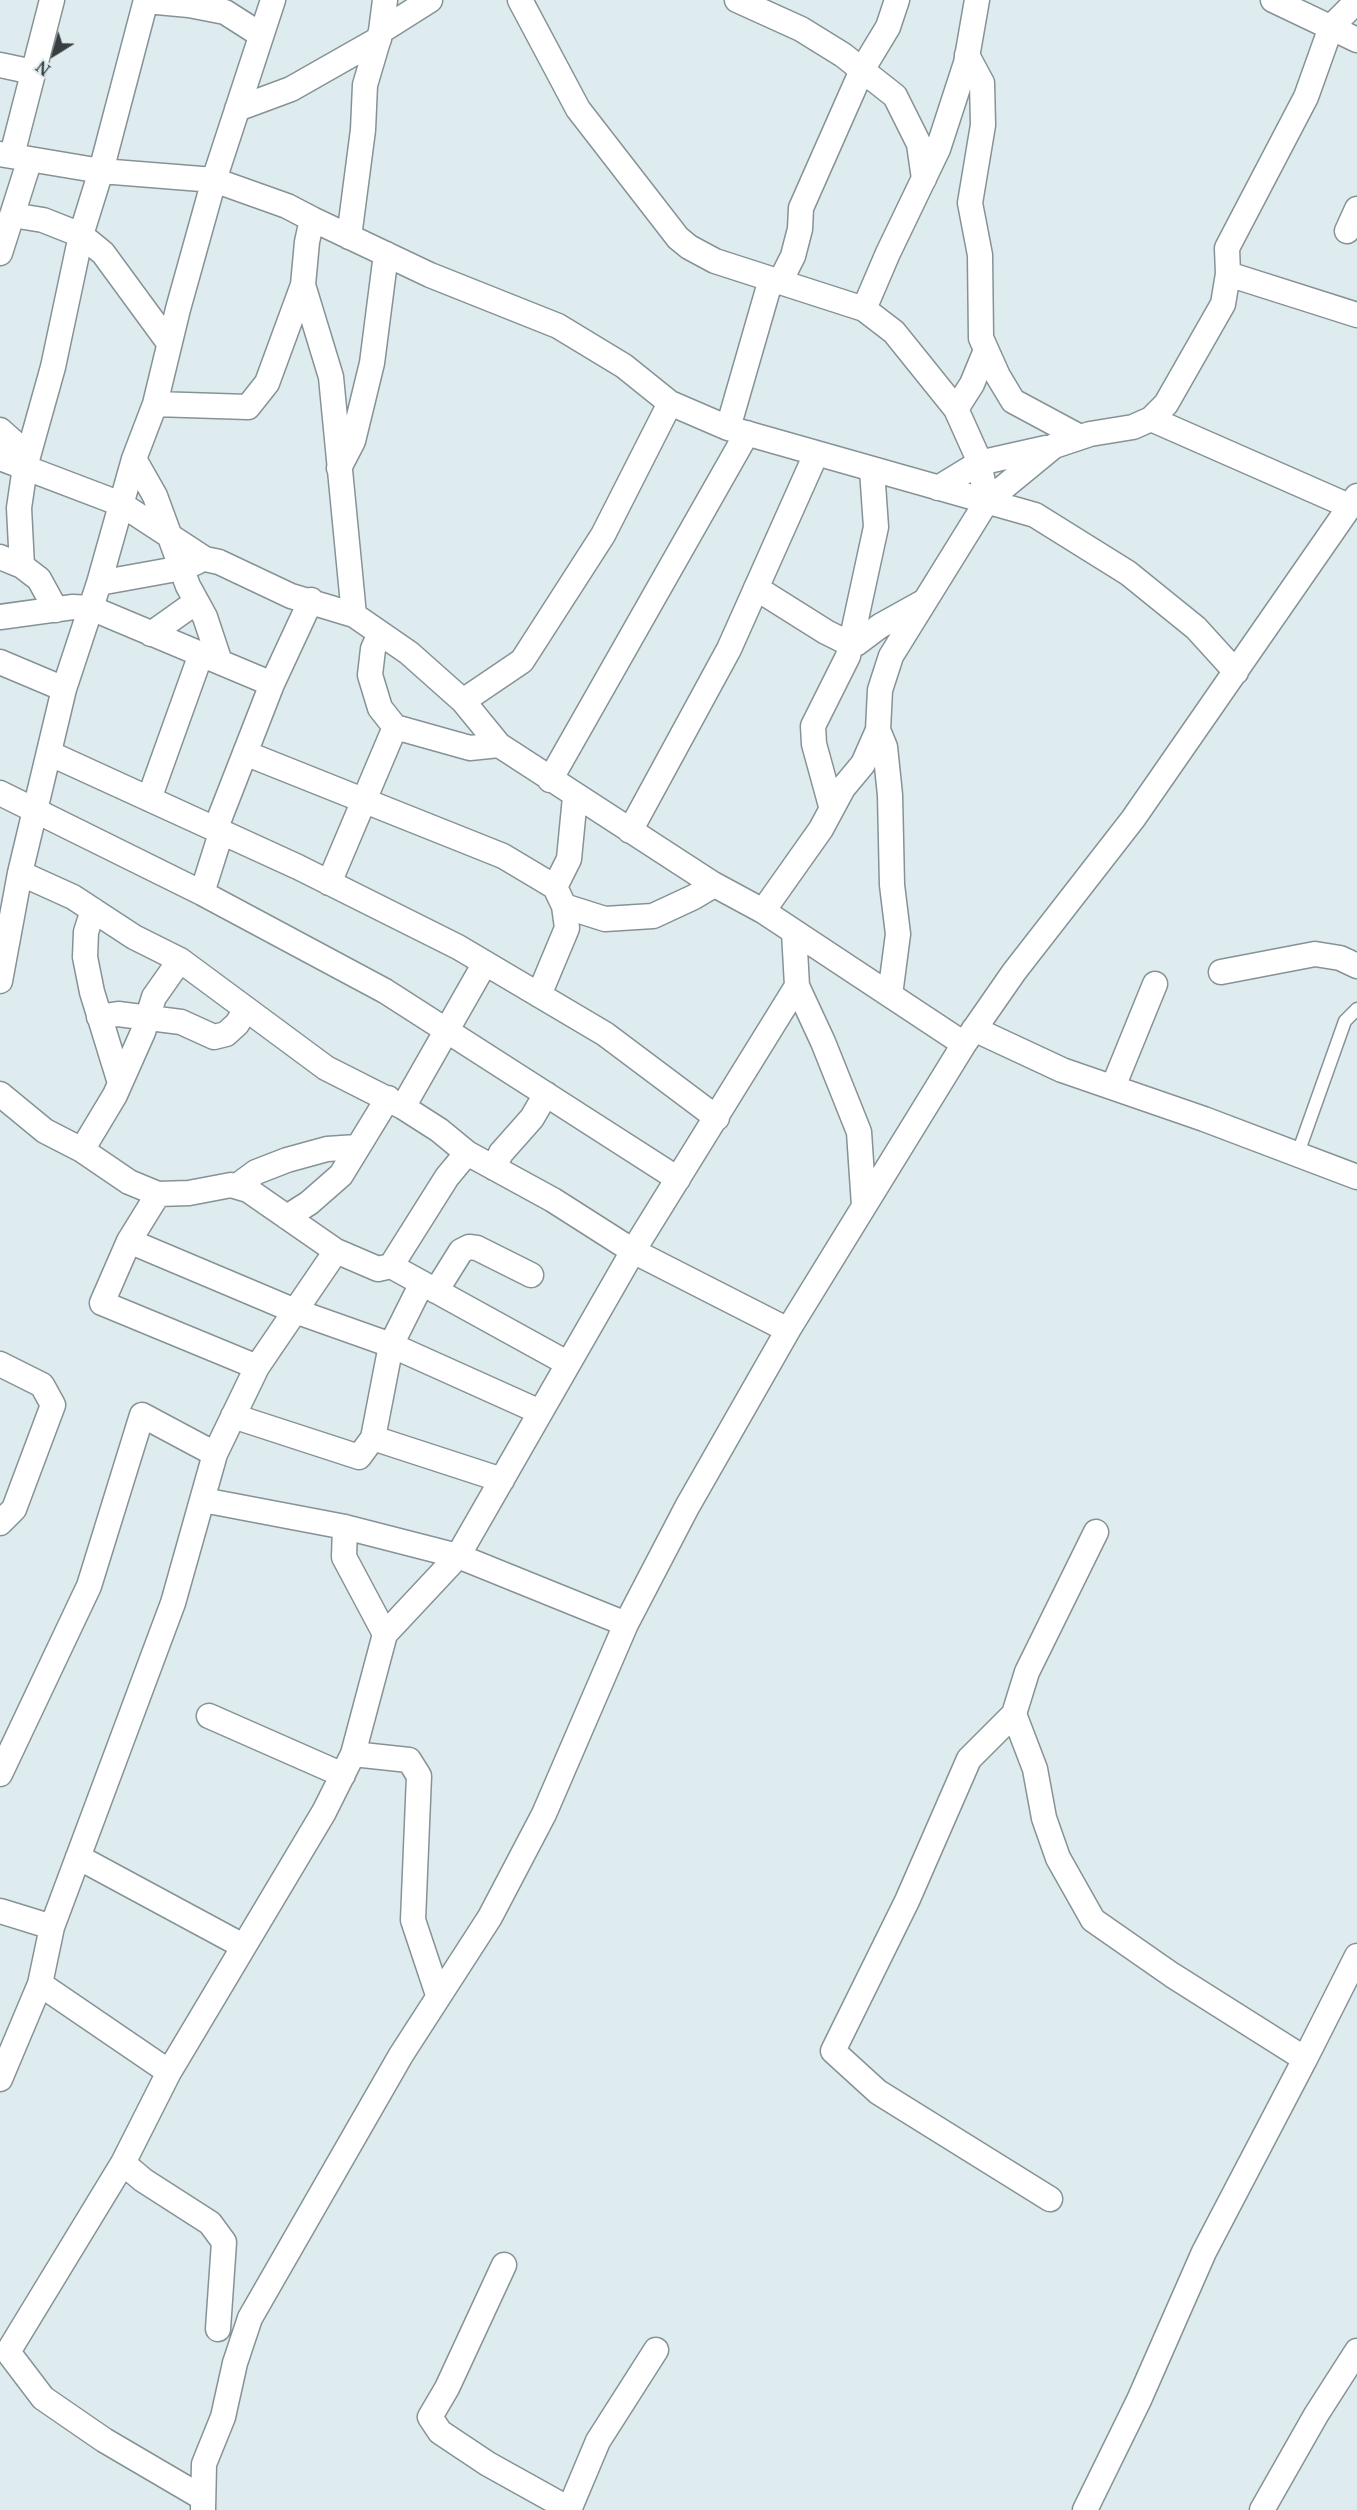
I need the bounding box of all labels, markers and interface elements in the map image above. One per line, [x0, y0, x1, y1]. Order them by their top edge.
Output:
north arrow [24, 24, 84, 84]
text: N [32, 56, 55, 81]

